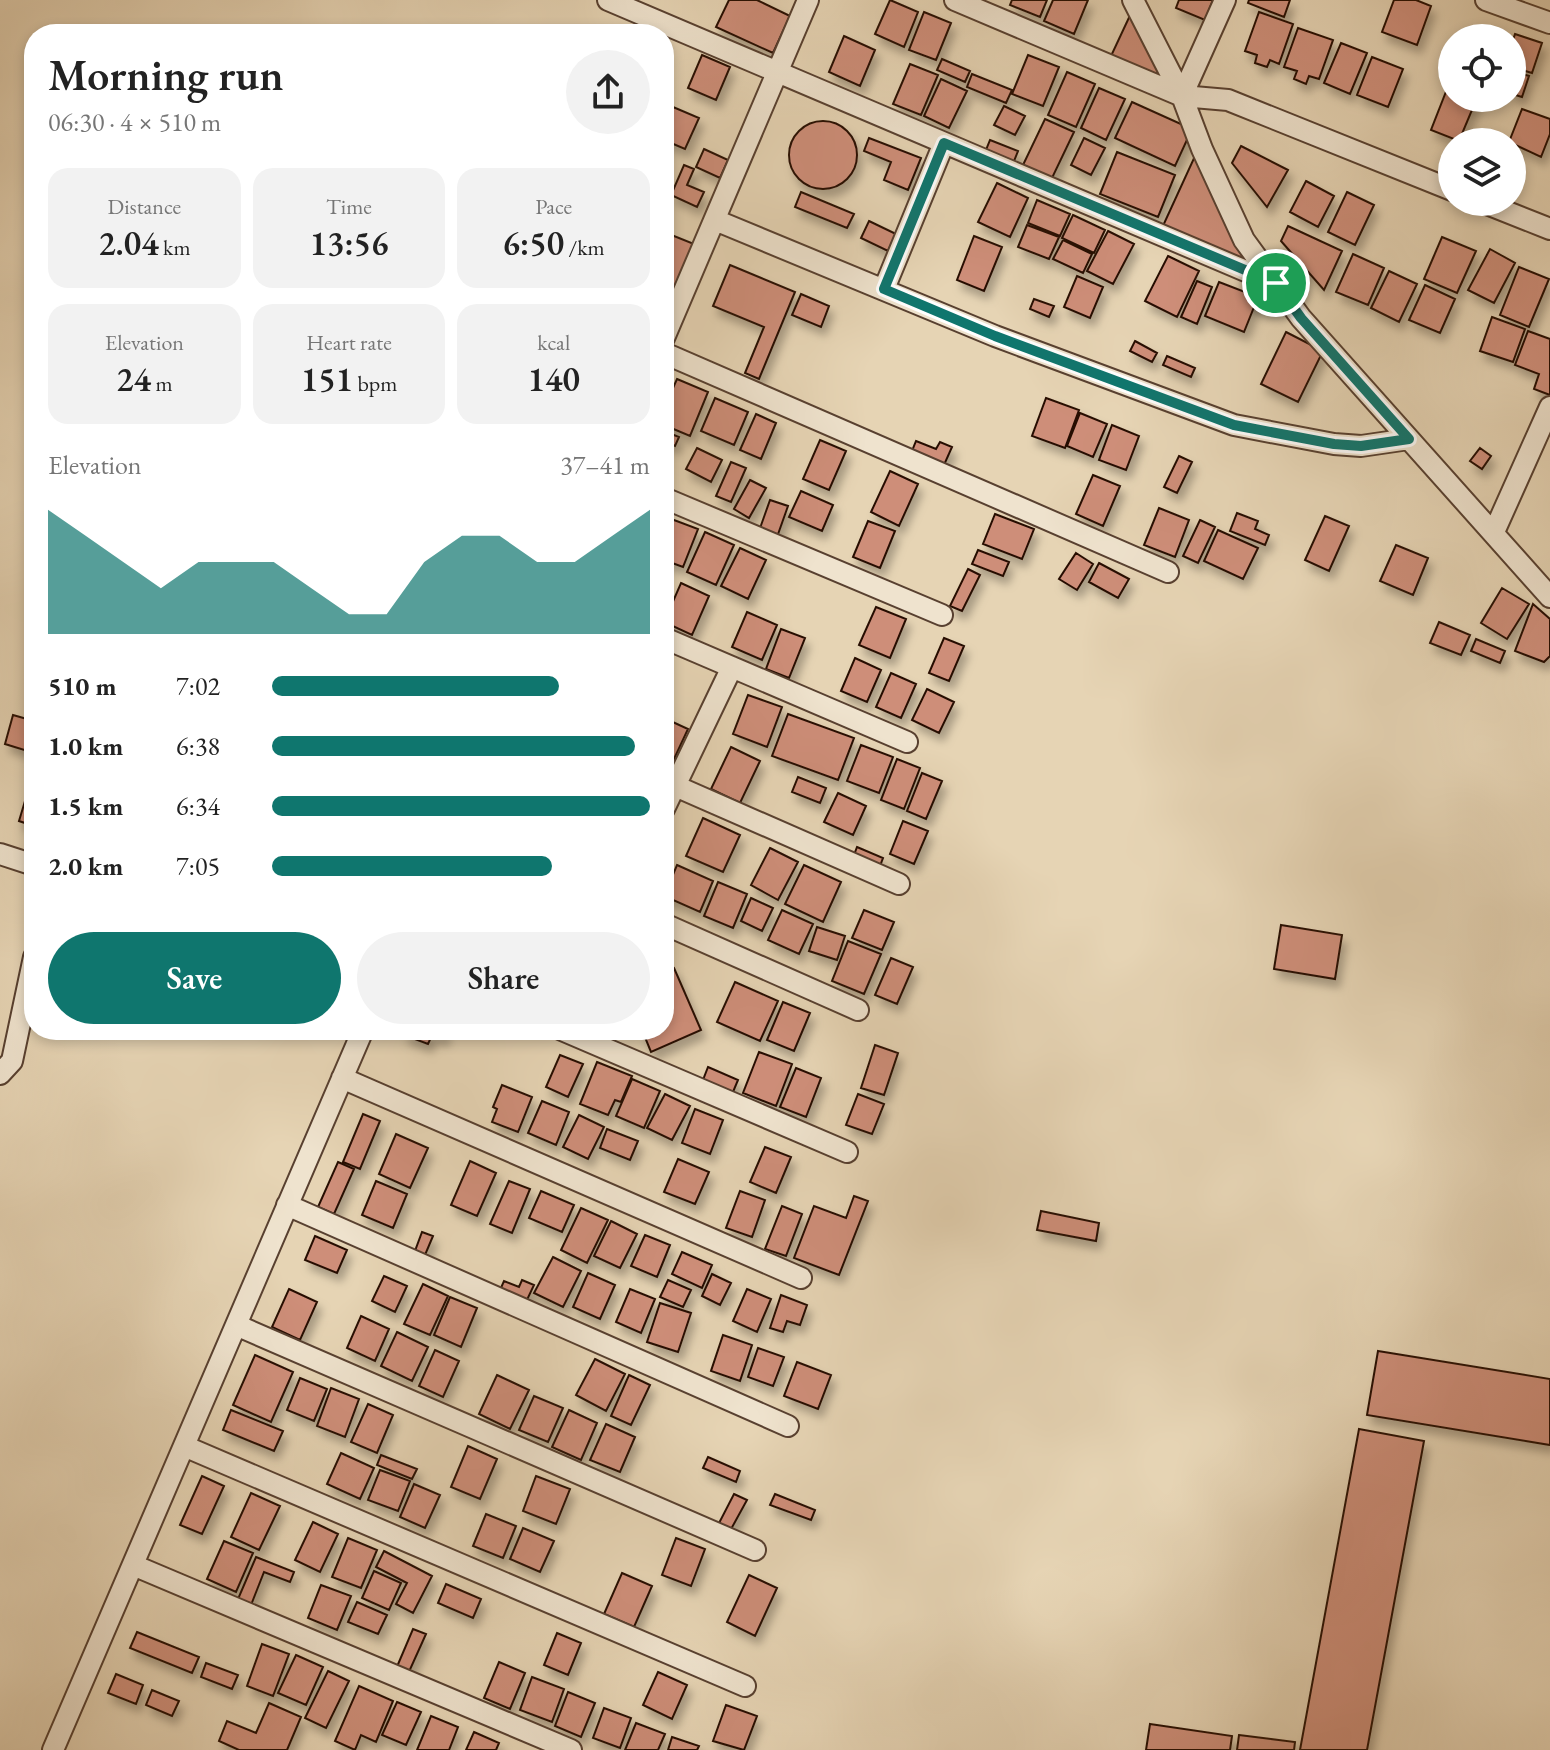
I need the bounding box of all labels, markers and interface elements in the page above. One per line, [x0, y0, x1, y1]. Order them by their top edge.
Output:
map controls [1438, 24, 1526, 216]
button: locate [1438, 24, 1526, 112]
text: Morning run [48, 46, 284, 103]
button: share [566, 50, 650, 134]
text: 06:30 · 4 × 510 m [48, 105, 221, 139]
button: layers [1438, 128, 1526, 216]
text: Distance [108, 192, 181, 221]
text: Time [326, 192, 372, 221]
text: Pace [535, 192, 572, 221]
text: 2.04 [98, 221, 159, 265]
text: 13:56 [310, 221, 388, 265]
text: 6:50 [503, 221, 564, 265]
text: km [159, 233, 191, 262]
text: /km [564, 233, 605, 262]
pin [1242, 249, 1310, 317]
icon: arrive [1254, 261, 1298, 305]
text: Elevation [105, 328, 184, 357]
text: Heart rate [306, 328, 392, 357]
text: kcal [537, 328, 570, 357]
text: 24 [116, 357, 151, 401]
text: 151 [301, 357, 353, 401]
text: 140 [528, 357, 580, 401]
text: m [151, 369, 173, 398]
text: bpm [353, 369, 397, 398]
text: Elevation [48, 448, 142, 482]
text: 37–41 m [560, 448, 650, 482]
text: 510 m [48, 669, 116, 703]
text: 7:02 [176, 669, 220, 703]
text: 1.0 km [48, 729, 123, 763]
text: 6:38 [176, 729, 220, 763]
text: 1.5 km [48, 789, 123, 823]
text: 6:34 [176, 789, 220, 823]
text: 2.0 km [48, 849, 123, 883]
text: 7:05 [176, 849, 220, 883]
button: Save [48, 932, 341, 1024]
button: Share [357, 932, 650, 1024]

